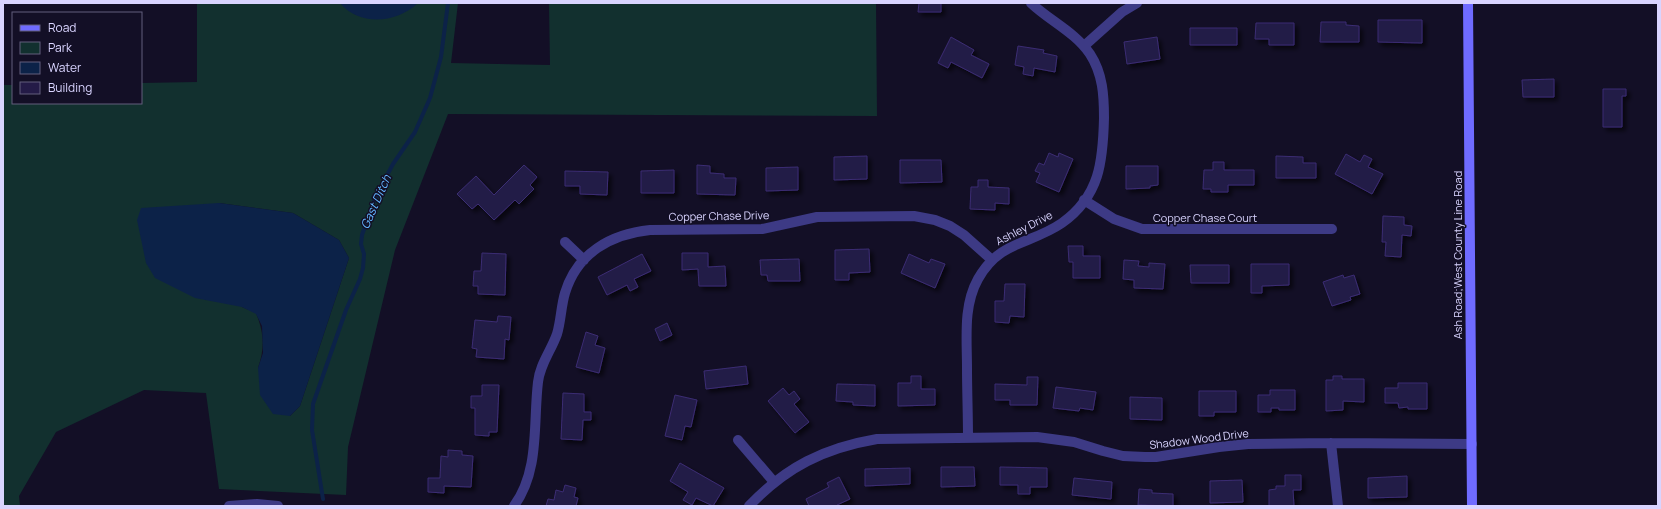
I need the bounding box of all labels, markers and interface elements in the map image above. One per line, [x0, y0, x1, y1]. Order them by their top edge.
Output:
legend [12, 12, 142, 104]
text: Road [48, 19, 76, 36]
text: Park [48, 39, 73, 56]
text: Water [48, 59, 82, 76]
text: Building [48, 79, 92, 96]
water label: Gast Ditch [356, 171, 395, 232]
street label: Ash Road;West County Line Road [1450, 171, 1465, 339]
street label: Copper Chase Drive [669, 207, 770, 224]
street label: Ashley Drive [993, 207, 1055, 248]
street label: Copper Chase Court [1153, 210, 1257, 225]
street label: Shadow Wood Drive [1148, 425, 1250, 452]

